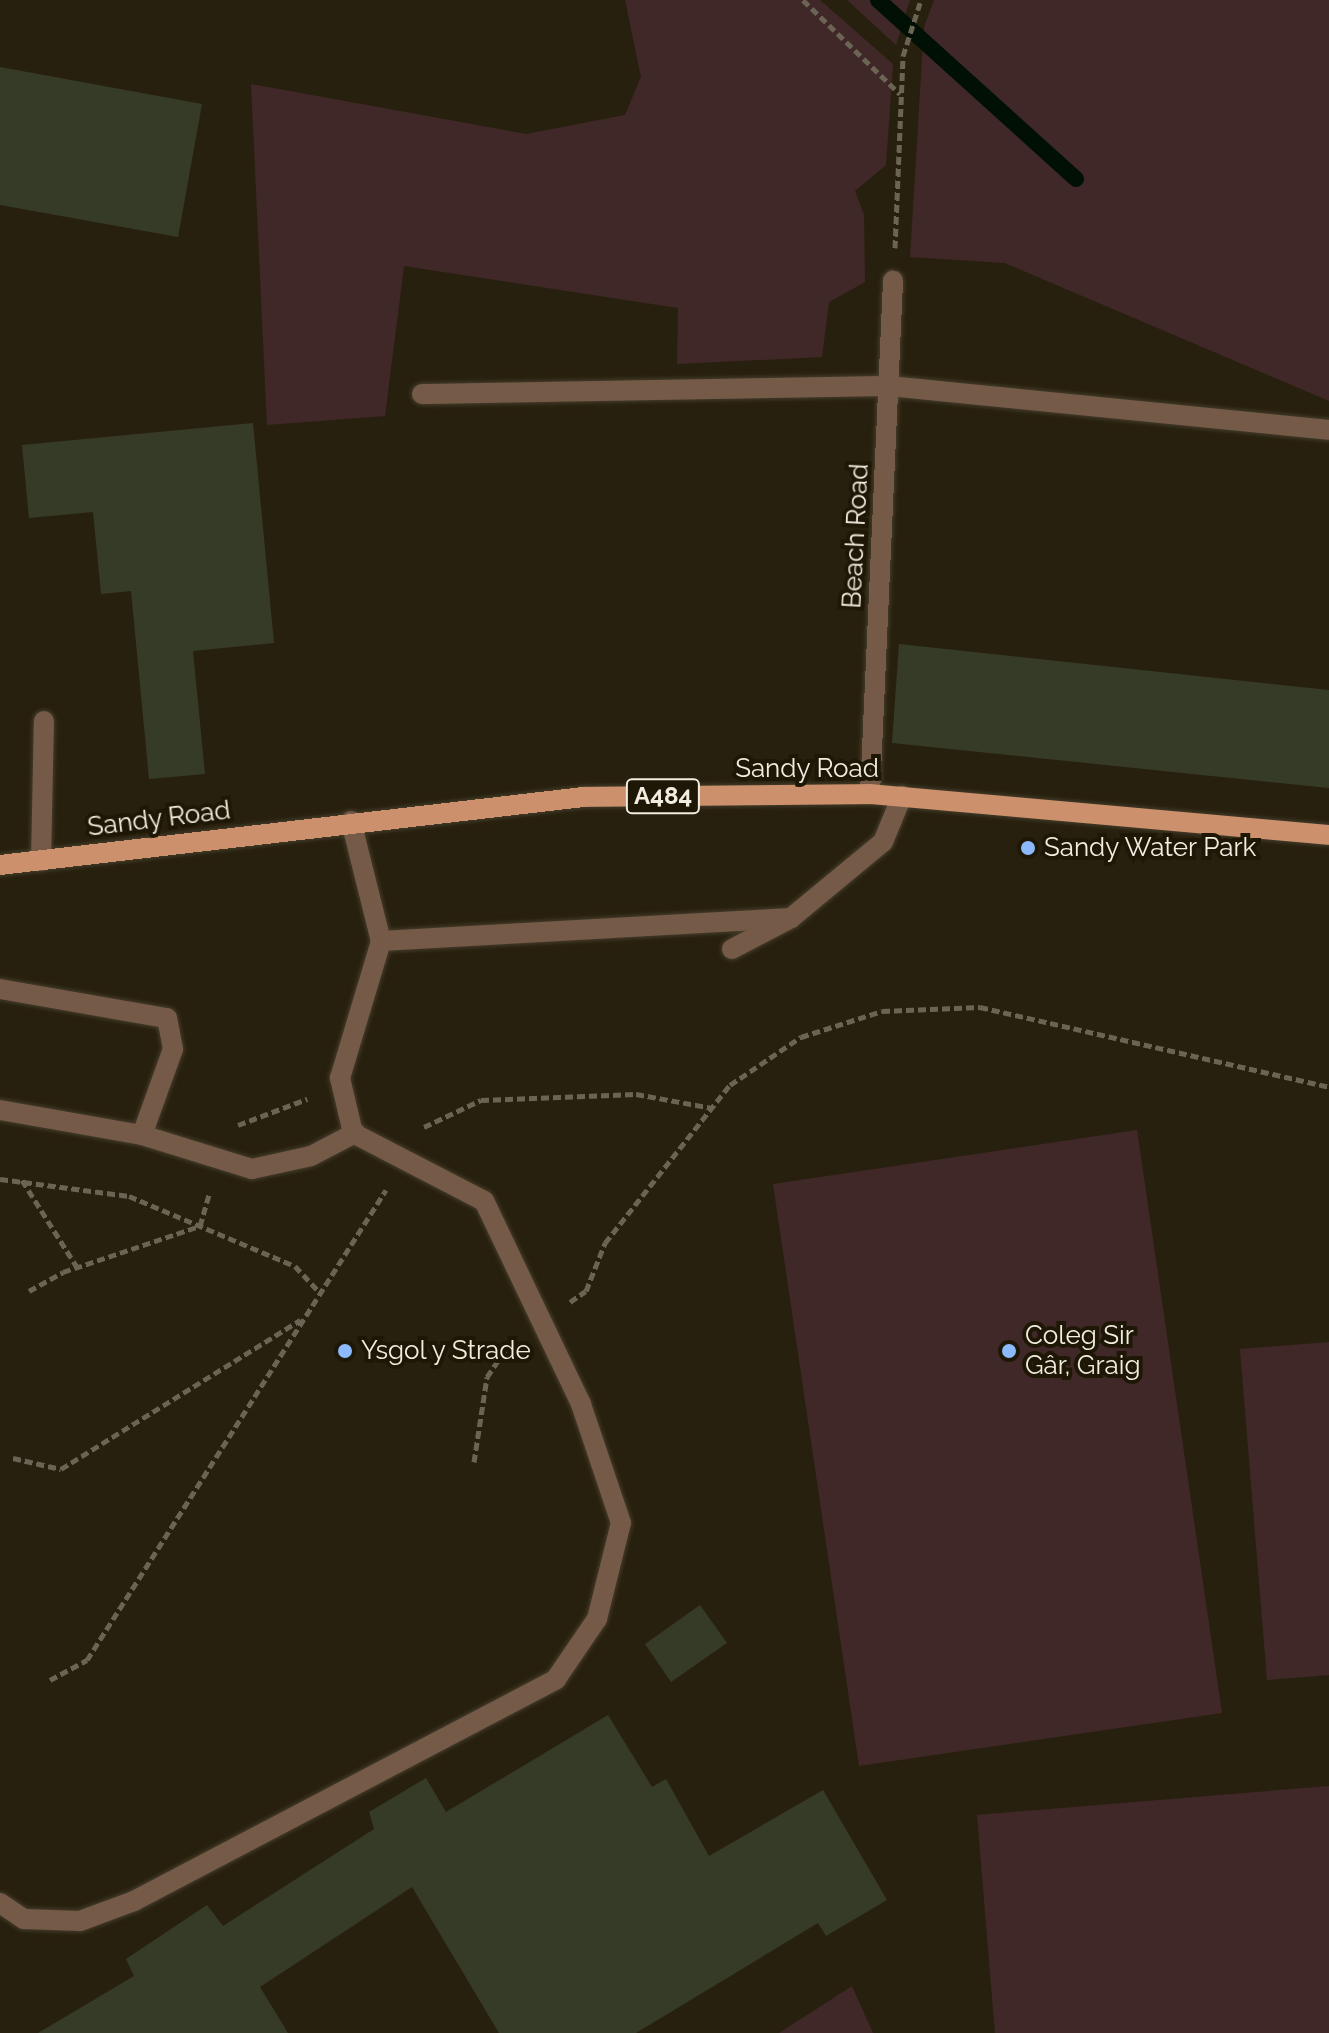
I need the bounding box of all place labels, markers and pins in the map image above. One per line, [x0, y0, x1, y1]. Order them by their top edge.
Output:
place label: Sandy Water Park [1044, 832, 1258, 864]
marker: Sandy Water Park [1019, 839, 1037, 857]
place label: Coleg Sir Gâr, Graig [1025, 1320, 1140, 1382]
place label: Ysgol y Strade [361, 1335, 533, 1367]
marker: Ysgol y Strade [336, 1342, 354, 1360]
marker: Coleg Sir Gâr, Graig [1000, 1342, 1018, 1360]

